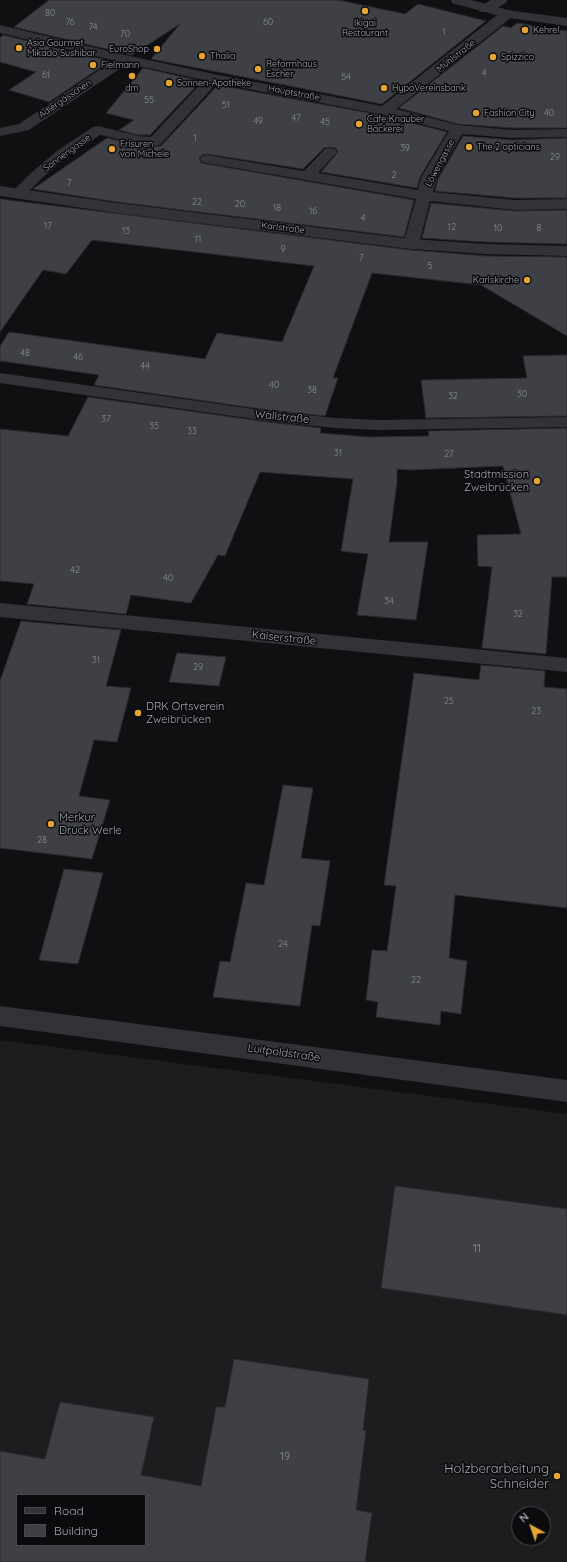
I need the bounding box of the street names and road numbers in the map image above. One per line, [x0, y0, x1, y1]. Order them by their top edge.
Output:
street label: Mühlstraße [434, 37, 478, 75]
street label: Adlergässchen [37, 77, 93, 121]
street label: Hauptstraße [267, 83, 321, 103]
street label: Sonnengasse [41, 132, 93, 174]
street label: Löwengasse [423, 138, 457, 188]
street label: Karlstraße [261, 220, 305, 236]
street label: Wallstraße [254, 408, 310, 426]
street label: Kaiserstraße [251, 628, 317, 648]
street label: Luitpoldstraße [247, 1041, 321, 1065]

